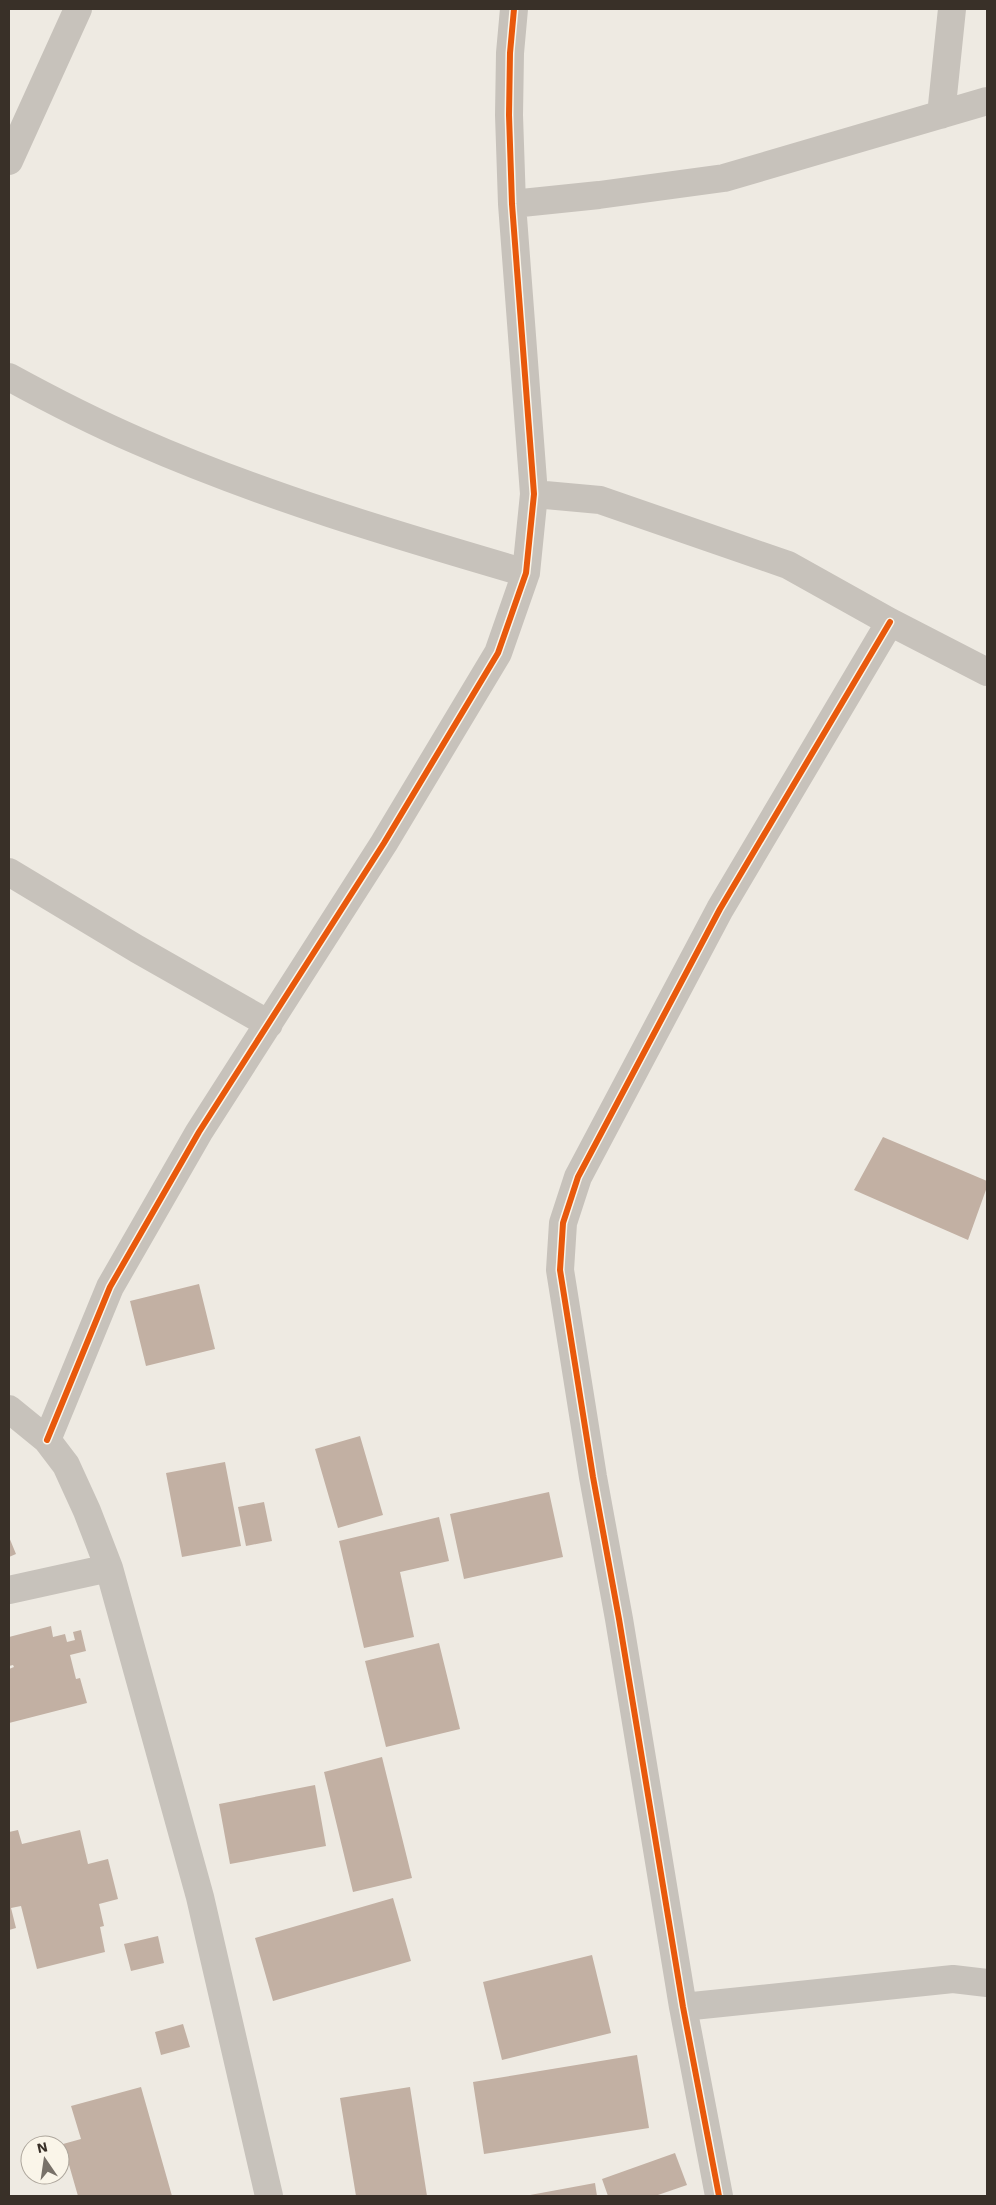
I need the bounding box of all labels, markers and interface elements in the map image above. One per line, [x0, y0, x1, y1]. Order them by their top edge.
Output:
north arrow [20, 2135, 70, 2185]
text: N [35, 2138, 49, 2156]

